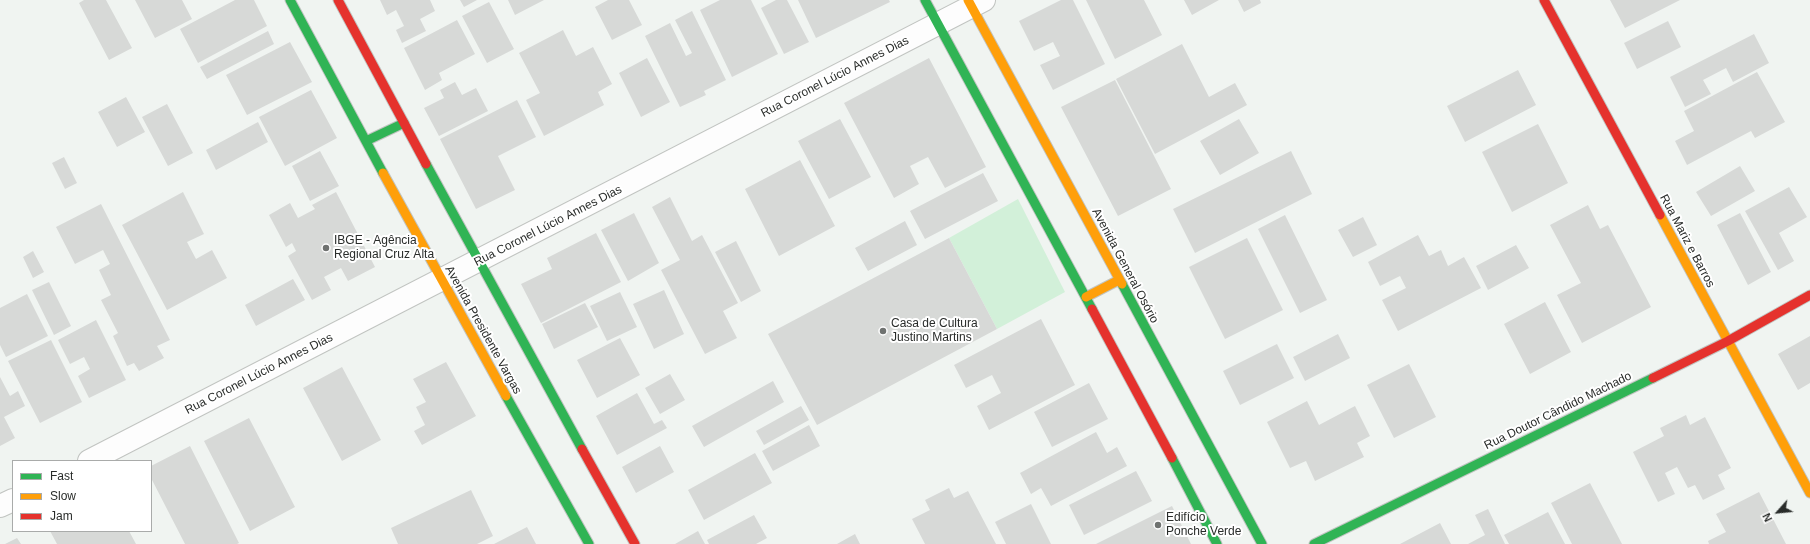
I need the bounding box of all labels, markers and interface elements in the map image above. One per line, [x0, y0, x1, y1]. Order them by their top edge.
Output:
street label: Rua Coronel Lúcio Annes Dias [759, 33, 911, 121]
street label: Rua Coronel Lúcio Annes Dias [472, 182, 624, 270]
street label: Rua Mariz e Barros [1656, 192, 1718, 290]
street label: Avenida General Osório [1089, 206, 1161, 326]
place label: IBGE - Agência Regional Cruz Alta [334, 234, 434, 262]
marker: IBGE - Agência Regional Cruz Alta [321, 243, 331, 253]
street label: Avenida Presidente Vargas [442, 263, 524, 397]
place label: Casa de Cultura Justino Martins [891, 317, 978, 345]
marker: Casa de Cultura Justino Martins [878, 326, 888, 336]
street label: Rua Coronel Lúcio Annes Dias [183, 330, 335, 418]
street label: Rua Doutor Cândido Machado [1482, 369, 1634, 453]
legend [12, 460, 152, 532]
text: Fast [50, 469, 73, 483]
text: Slow [50, 489, 76, 503]
north arrow [1758, 492, 1798, 532]
text: Jam [50, 509, 73, 523]
place label: Edifício Ponche Verde [1166, 511, 1241, 539]
text: N [1760, 511, 1774, 524]
marker: Edifício Ponche Verde [1153, 520, 1163, 530]

